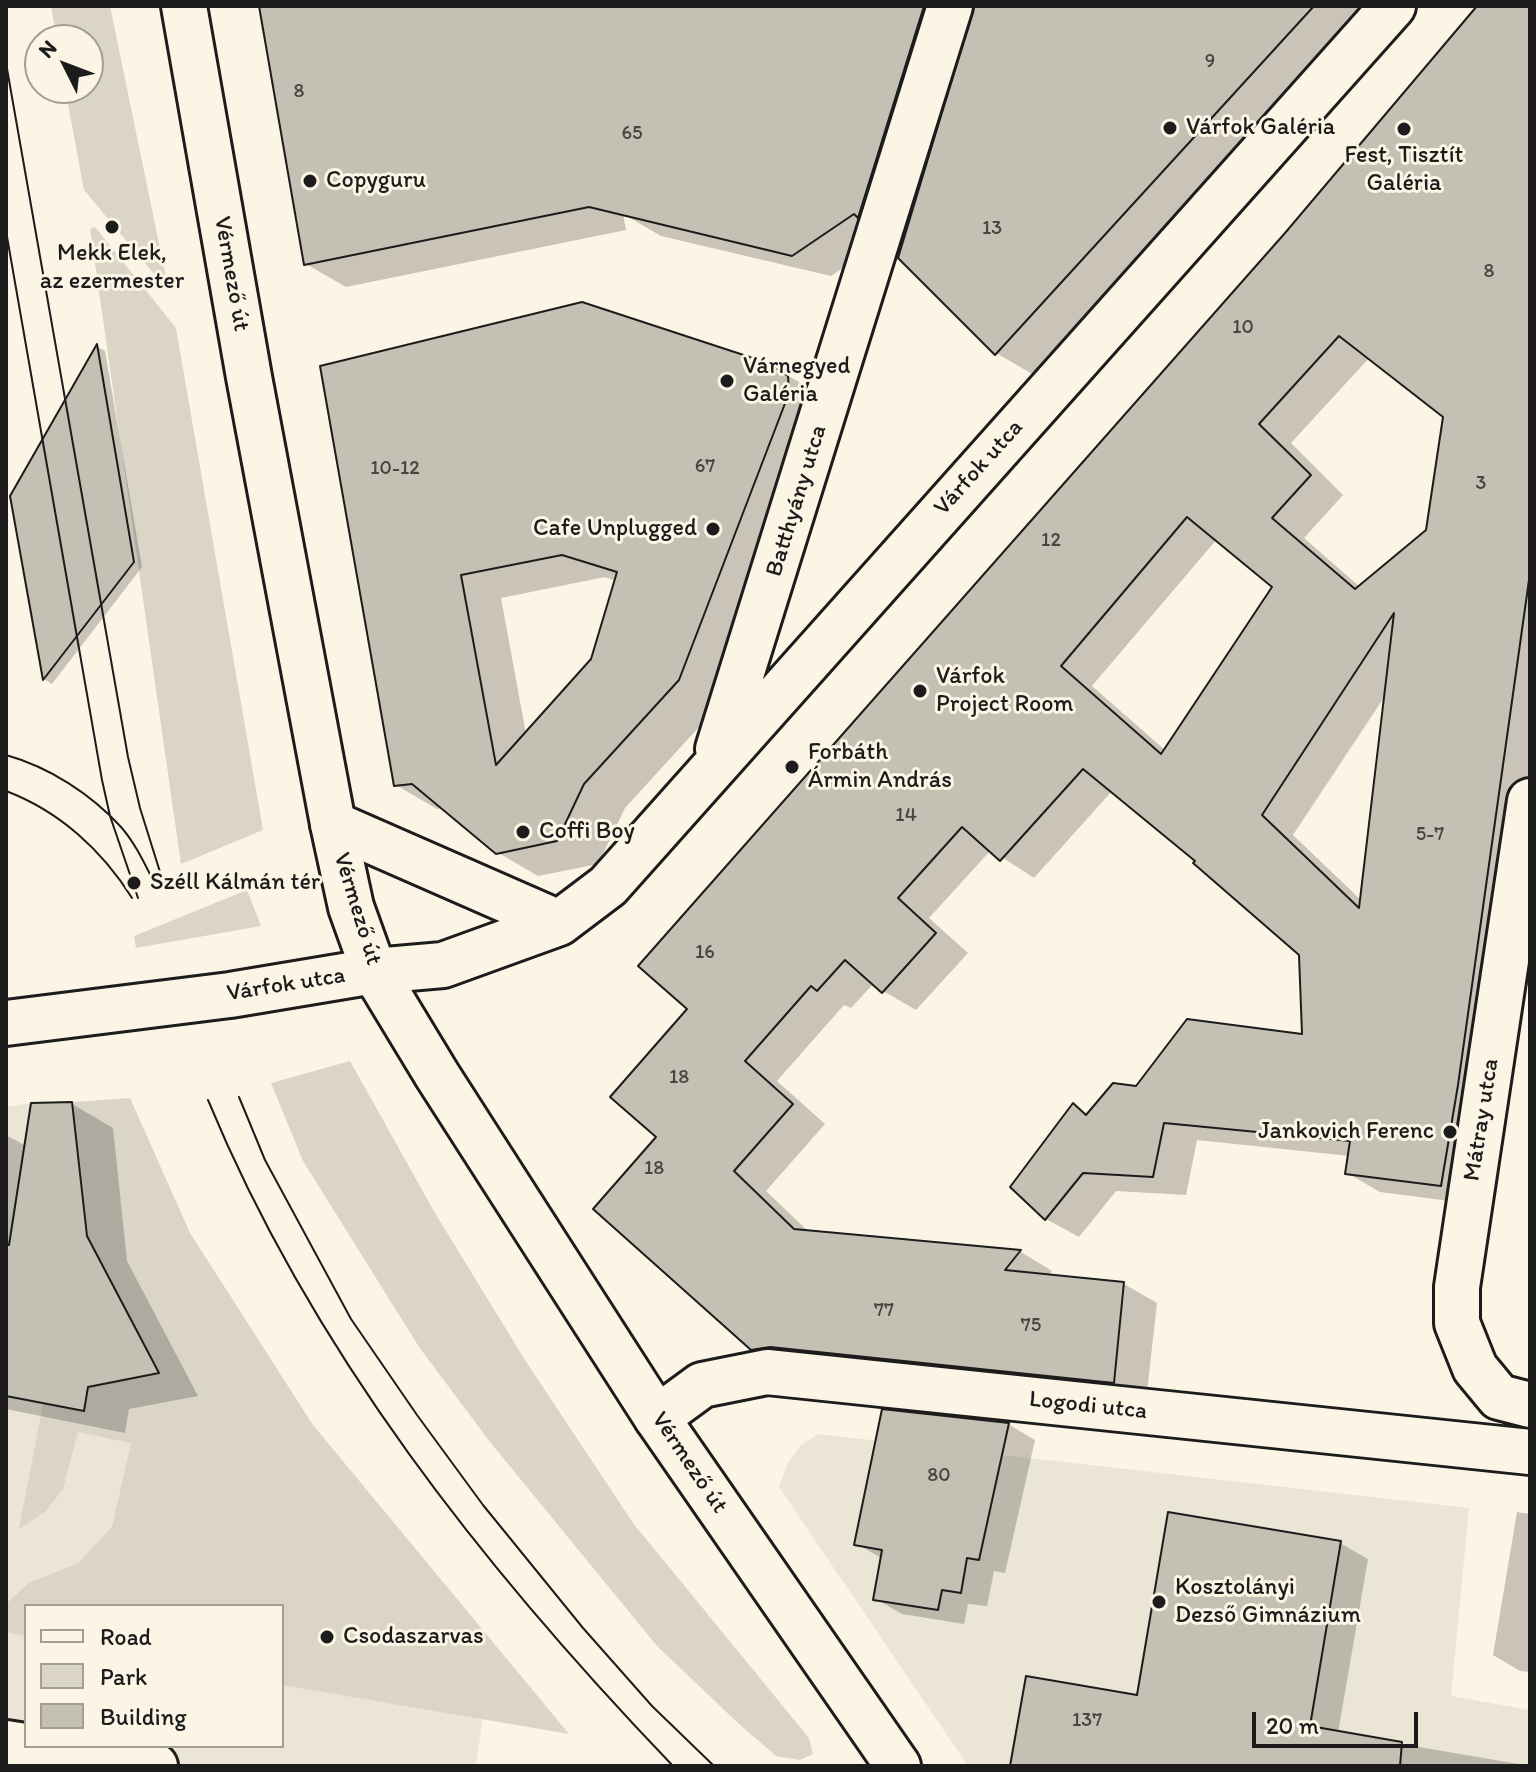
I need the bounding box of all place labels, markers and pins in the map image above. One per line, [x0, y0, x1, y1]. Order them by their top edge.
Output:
place label: Várfok Galéria [1186, 114, 1335, 142]
marker: Várfok Galéria [1161, 119, 1179, 137]
marker: Fest, Tisztít Galéria [1395, 120, 1413, 138]
place label: Fest, Tisztít Galéria [1344, 142, 1464, 198]
place label: Copyguru [326, 167, 426, 195]
marker: Copyguru [301, 172, 319, 190]
marker: Mekk Elek, az ezermester [103, 218, 121, 236]
place label: Mekk Elek, az ezermester [40, 240, 184, 296]
place label: Várnegyed Galéria [743, 353, 850, 409]
marker: Várnegyed Galéria [718, 372, 736, 390]
place label: Cafe Unplugged [533, 515, 697, 543]
marker: Cafe Unplugged [704, 520, 722, 538]
place label: Várfok Project Room [936, 663, 1074, 719]
marker: Várfok Project Room [911, 682, 929, 700]
place label: Forbáth Ármin András [808, 739, 952, 795]
marker: Forbáth Ármin András [783, 758, 801, 776]
place label: Coffi Boy [539, 818, 635, 846]
marker: Coffi Boy [514, 823, 532, 841]
place label: Széll Kálmán tér [150, 869, 320, 897]
marker: Széll Kálmán tér [125, 874, 143, 892]
place label: Jankovich Ferenc [1258, 1118, 1434, 1146]
marker: Jankovich Ferenc [1441, 1123, 1459, 1141]
place label: Kosztolányi Dezső Gimnázium [1175, 1574, 1361, 1630]
marker: Kosztolányi Dezső Gimnázium [1150, 1593, 1168, 1611]
place label: Csodaszarvas [343, 1623, 484, 1651]
marker: Csodaszarvas [318, 1628, 336, 1646]

